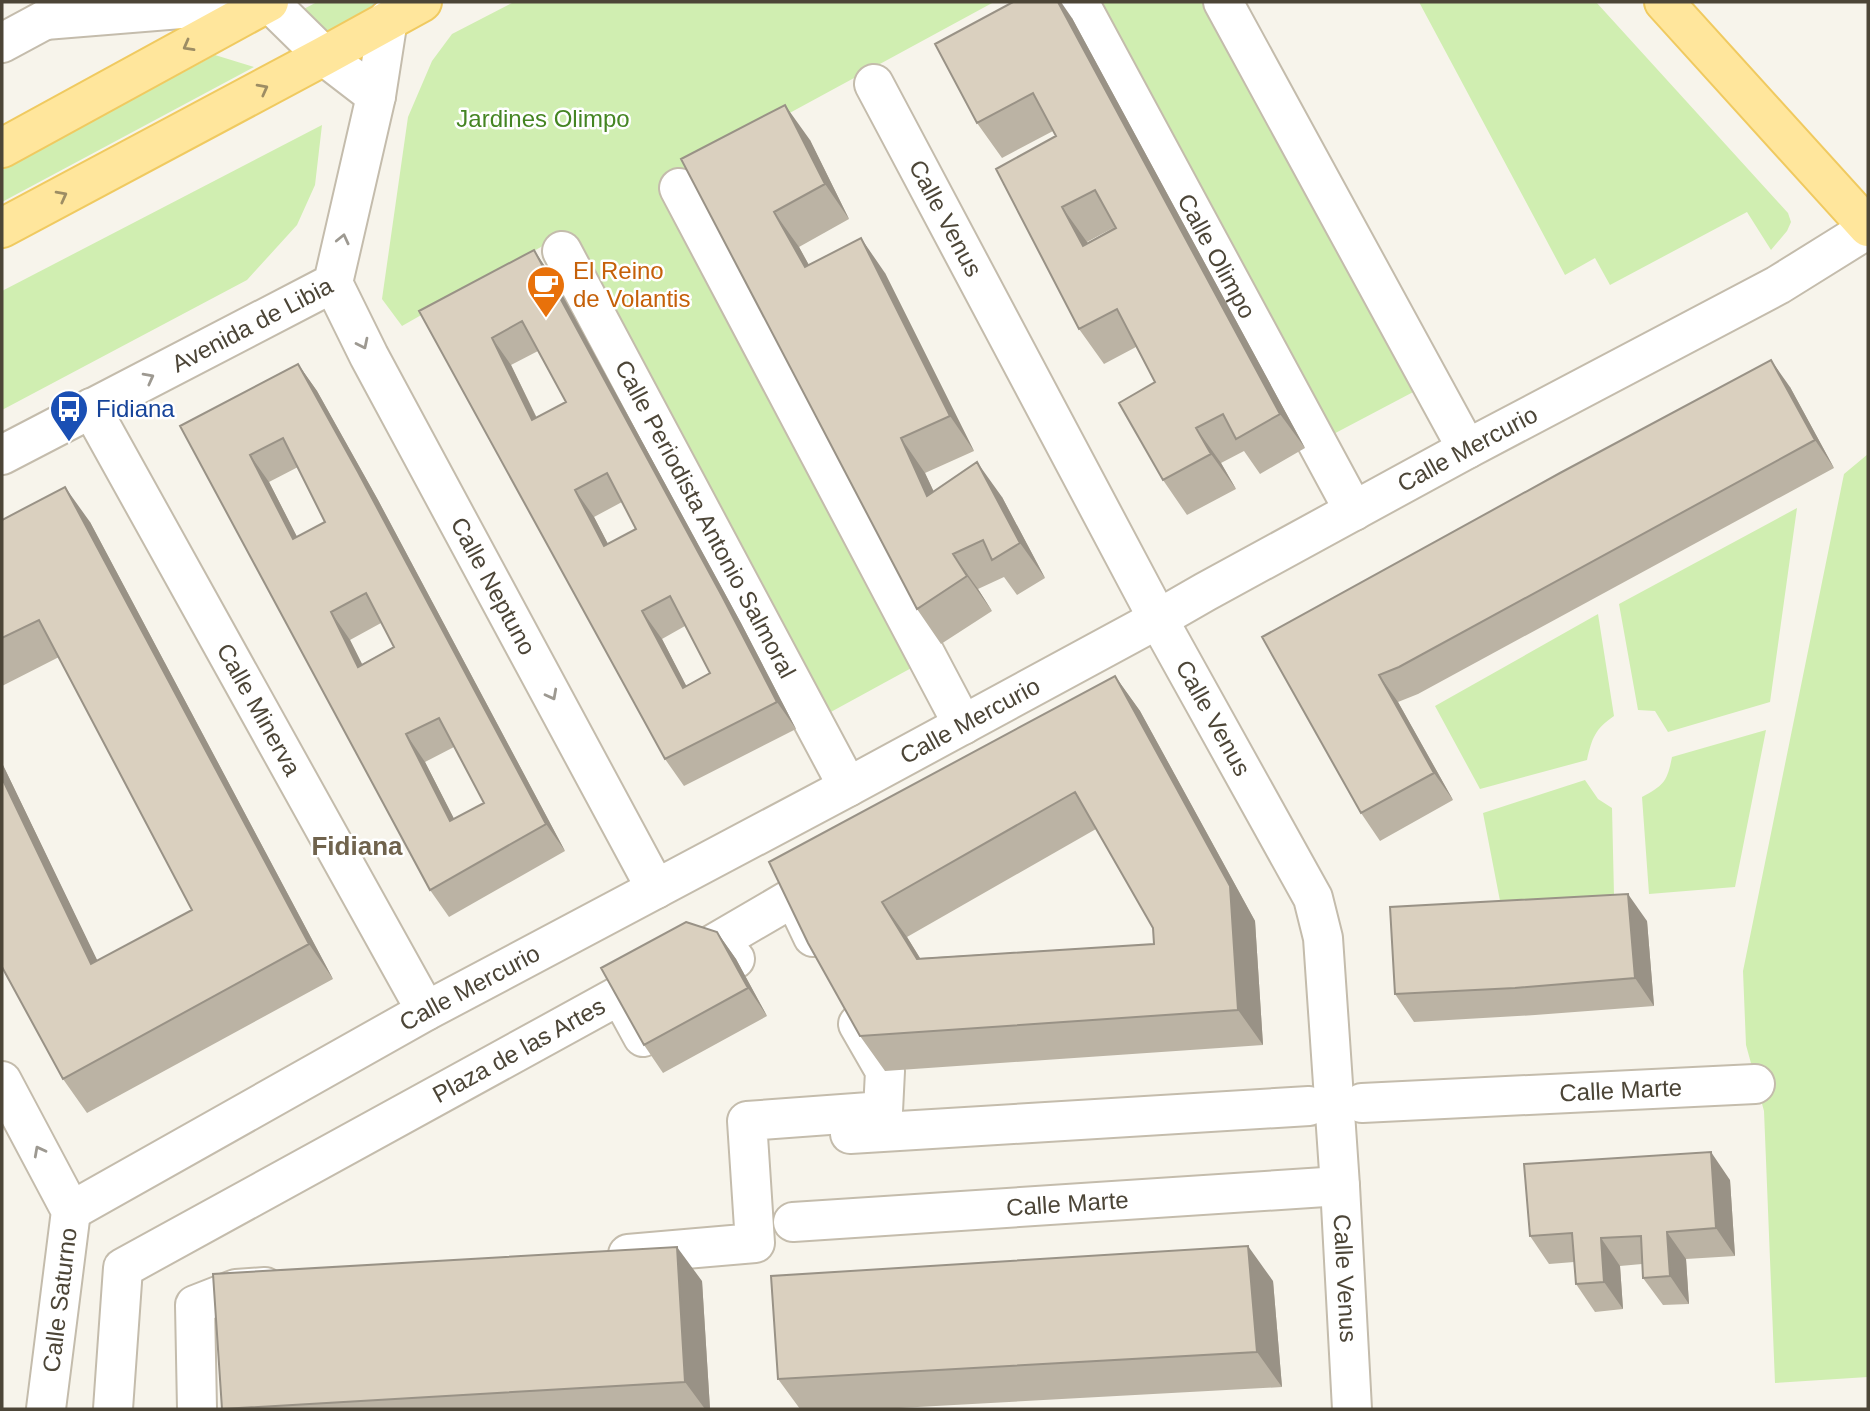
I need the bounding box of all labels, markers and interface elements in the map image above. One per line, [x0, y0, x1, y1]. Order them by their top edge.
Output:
one-way arrow [182, 38, 195, 51]
one-way arrow [256, 84, 268, 97]
park label: Jardines Olimpo [456, 105, 630, 132]
street label: Calle Venus [904, 155, 988, 281]
street label: Calle Olimpo [1172, 189, 1261, 323]
one-way arrow [55, 190, 67, 204]
one-way arrow [335, 233, 349, 245]
place label: El Reino de Volantis [573, 257, 690, 312]
cafe icon: El Reino de Volantis [525, 264, 567, 319]
street label: Avenida de Libia [167, 271, 337, 377]
one-way arrow [355, 337, 369, 349]
street label: Calle Periodista Antonio Salmoral [610, 355, 801, 683]
one-way arrow [142, 373, 154, 387]
bus stop icon: Fidiana [48, 388, 90, 443]
place label: Fidiana [96, 395, 175, 422]
street label: Calle Mercurio [1393, 400, 1542, 497]
street label: Calle Neptuno [445, 513, 541, 660]
street label: Calle Minerva [212, 639, 307, 781]
street label: Calle Venus [1171, 655, 1256, 780]
street label: Calle Mercurio [895, 672, 1044, 769]
one-way arrow [544, 688, 557, 700]
district label: Fidiana [311, 831, 403, 861]
street label: Calle Mercurio [395, 939, 544, 1036]
street label: Plaza de las Artes [428, 992, 609, 1108]
street label: Calle Marte [1559, 1074, 1683, 1106]
one-way arrow [34, 1146, 47, 1158]
street label: Calle Marte [1005, 1186, 1130, 1221]
street label: Calle Venus [1329, 1213, 1362, 1343]
street label: Calle Saturno [37, 1226, 82, 1374]

